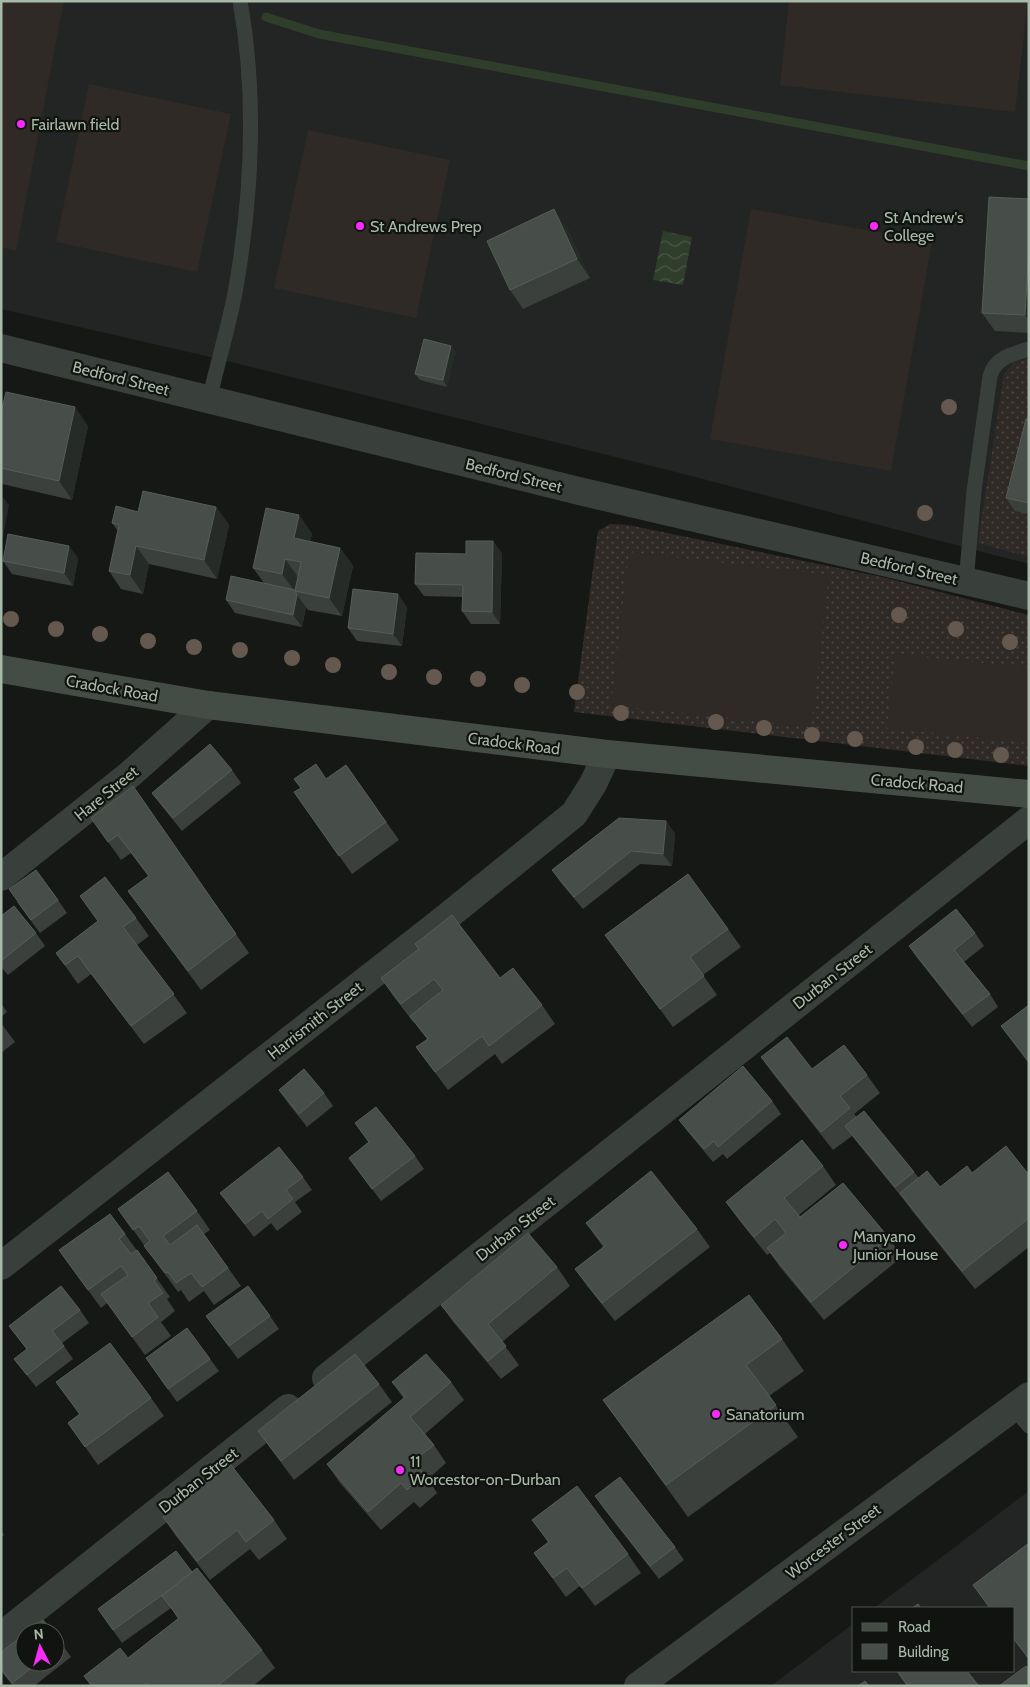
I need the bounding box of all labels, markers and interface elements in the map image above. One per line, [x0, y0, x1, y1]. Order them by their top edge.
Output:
place label: Fairlawn field [31, 115, 119, 134]
marker: Fairlawn field [15, 118, 27, 130]
place label: St Andrew's College [884, 208, 964, 245]
place label: St Andrews Prep [370, 217, 482, 236]
marker: St Andrews Prep [354, 220, 366, 232]
marker: St Andrew's College [868, 220, 880, 232]
street label: Bedford Street [71, 357, 172, 400]
street label: Bedford Street [464, 454, 565, 497]
street label: Bedford Street [859, 548, 960, 589]
street label: Cradock Road [65, 671, 159, 706]
street label: Cradock Road [467, 728, 561, 759]
street label: Hare Street [71, 762, 143, 825]
street label: Cradock Road [870, 770, 964, 797]
street label: Durban Street [789, 939, 876, 1013]
street label: Harrismith Street [264, 977, 367, 1063]
street label: Durban Street [472, 1191, 559, 1265]
place label: Manyano Junior House [852, 1227, 938, 1264]
marker: Manyano Junior House [837, 1239, 849, 1251]
place label: Sanatorium [726, 1405, 804, 1424]
marker: Sanatorium [710, 1408, 722, 1420]
street label: Durban Street [155, 1443, 242, 1517]
place label: 11 Worcestor-on-Durban [410, 1452, 561, 1489]
marker: 11 Worcestor-on-Durban [394, 1464, 406, 1476]
street label: Worcester Street [782, 1499, 885, 1583]
legend [852, 1607, 1015, 1672]
text: Road [898, 1618, 931, 1636]
north arrow [15, 1622, 65, 1672]
text: N [33, 1625, 45, 1644]
text: Building [898, 1643, 949, 1661]

